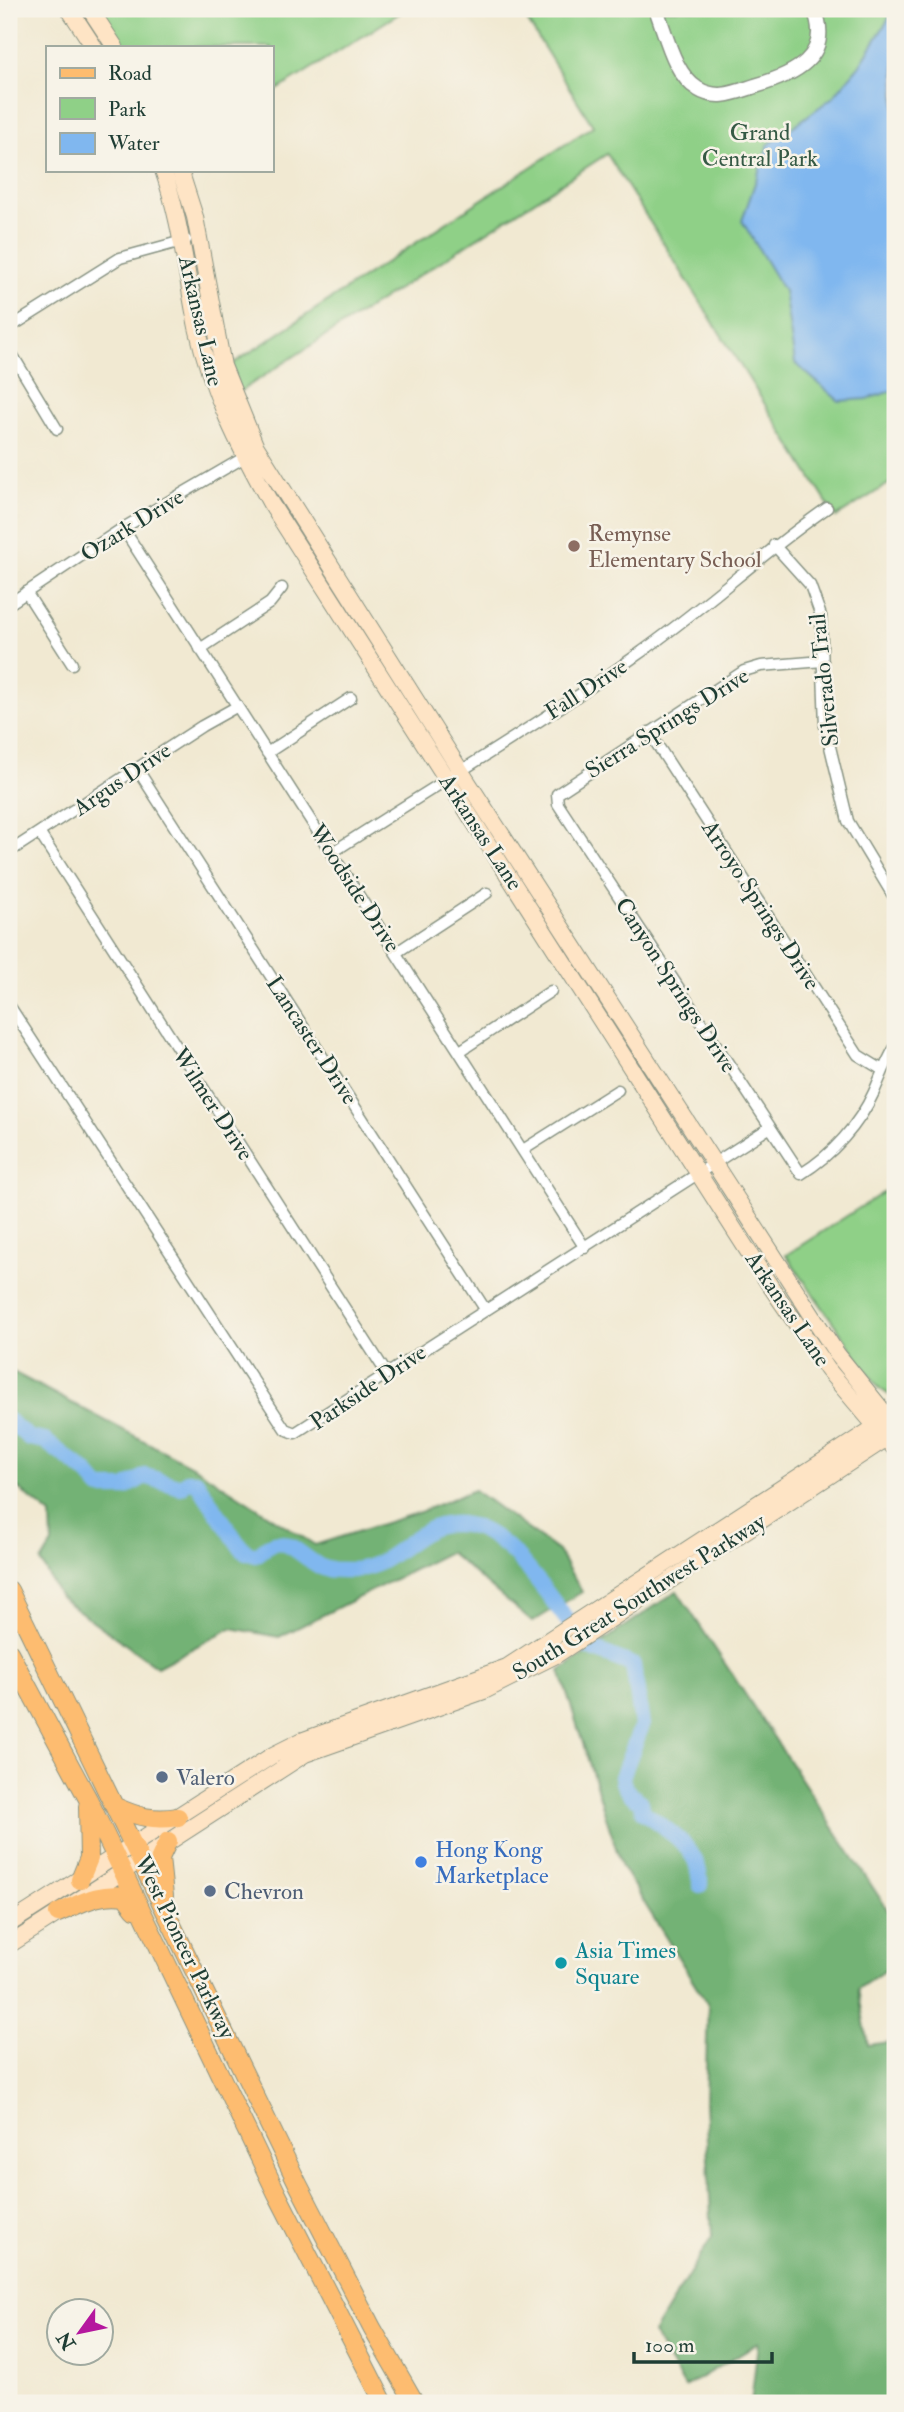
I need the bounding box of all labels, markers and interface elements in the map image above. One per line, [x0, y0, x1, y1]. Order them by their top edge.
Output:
legend [46, 46, 273, 172]
text: Road [108, 60, 153, 87]
text: Park [108, 96, 146, 123]
park label: Grand Central Park [702, 118, 818, 173]
text: Water [107, 130, 160, 157]
street label: Arkansas Lane [172, 252, 230, 389]
street label: Ozark Drive [75, 482, 189, 568]
place label: Remynse Elementary School [588, 519, 762, 574]
marker: Remynse Elementary School [566, 538, 582, 554]
street label: Silverado Trail [803, 612, 845, 748]
street label: Fall Drive [539, 651, 633, 726]
street label: Sierra Springs Drive [580, 661, 755, 786]
street label: Argus Drive [67, 735, 177, 823]
street label: Arkansas Lane [432, 768, 530, 896]
street label: Arroyo Springs Drive [694, 814, 827, 996]
street label: Woodside Drive [302, 818, 407, 958]
street label: Canyon Springs Drive [608, 892, 744, 1079]
street label: Lancaster Drive [260, 970, 365, 1110]
street label: Wilmer Drive [165, 1041, 260, 1166]
street label: Arkansas Lane [738, 1245, 837, 1373]
street label: Parkside Drive [304, 1337, 432, 1436]
street label: South Great Southwest Parkway [507, 1507, 772, 1687]
place label: Valero [176, 1763, 235, 1792]
marker: Valero [154, 1769, 170, 1785]
place label: Hong Kong Marketplace [435, 1835, 549, 1891]
street label: West Pioneer Parkway [127, 1849, 243, 2045]
marker: Hong Kong Marketplace [413, 1854, 429, 1870]
place label: Chevron [224, 1877, 304, 1906]
marker: Chevron [202, 1883, 218, 1899]
place label: Asia Times Square [574, 1936, 676, 1991]
marker: Asia Times Square [553, 1955, 569, 1971]
north arrow [46, 2296, 116, 2366]
scale bar [634, 2321, 773, 2365]
text: N [51, 2326, 82, 2355]
text: 100 m [645, 2332, 695, 2359]

